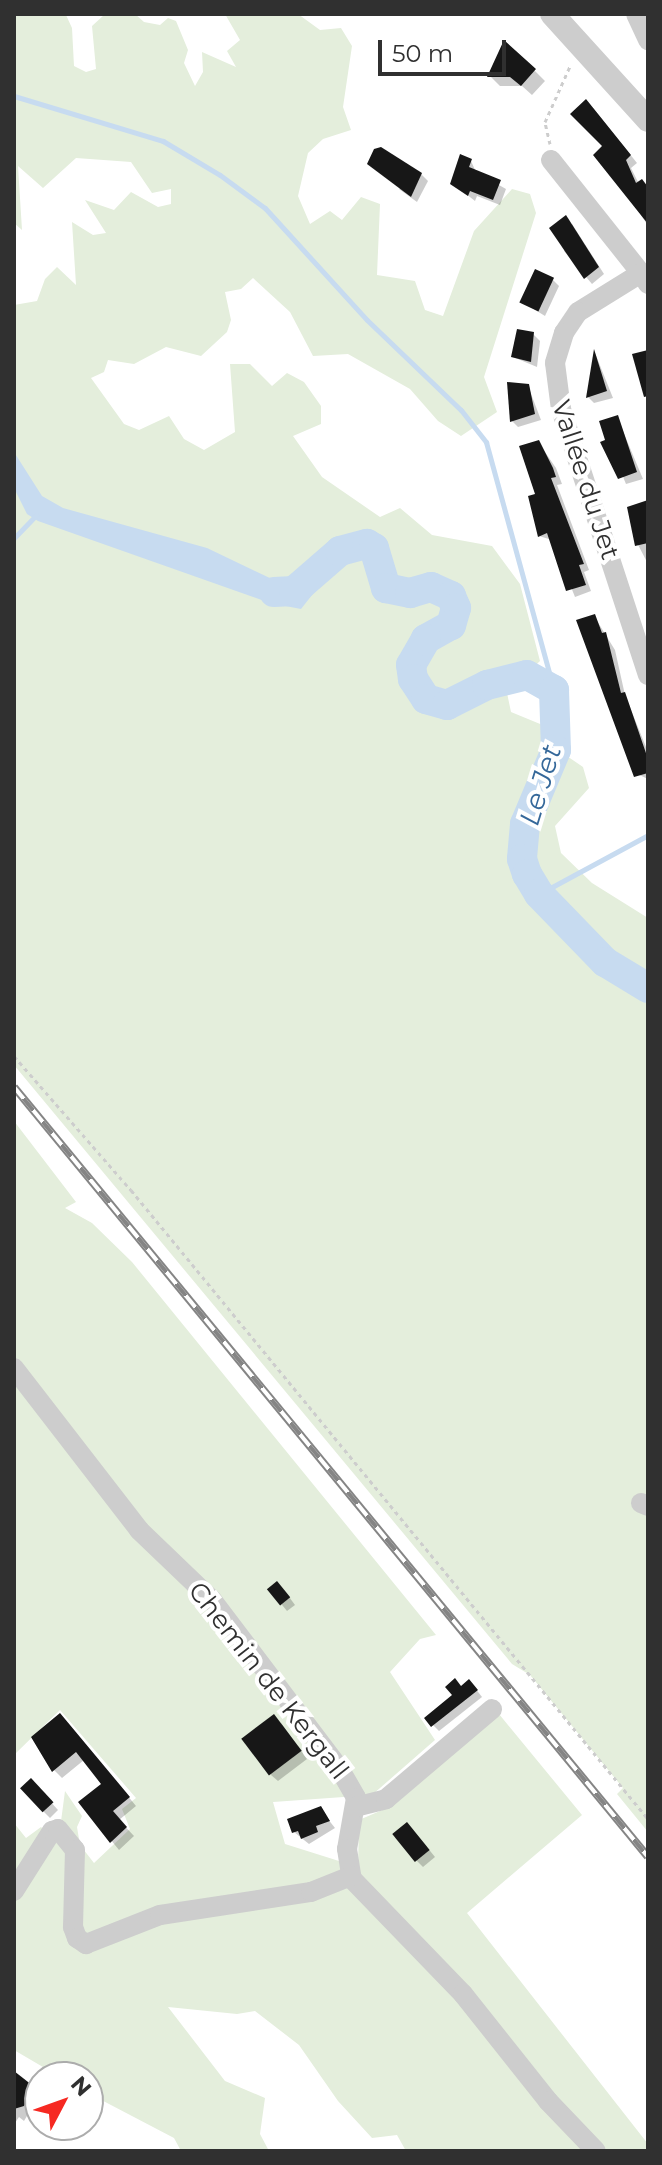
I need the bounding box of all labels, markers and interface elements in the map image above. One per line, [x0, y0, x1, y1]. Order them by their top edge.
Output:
scale bar [382, 24, 510, 74]
text: 50 m [392, 39, 453, 68]
street label: Vallée du Jet [545, 396, 625, 564]
water label: Le Jet [512, 741, 568, 829]
street label: Chemin de Kergall [181, 1576, 355, 1786]
north arrow [24, 2061, 104, 2141]
text: N [65, 2071, 97, 2102]

